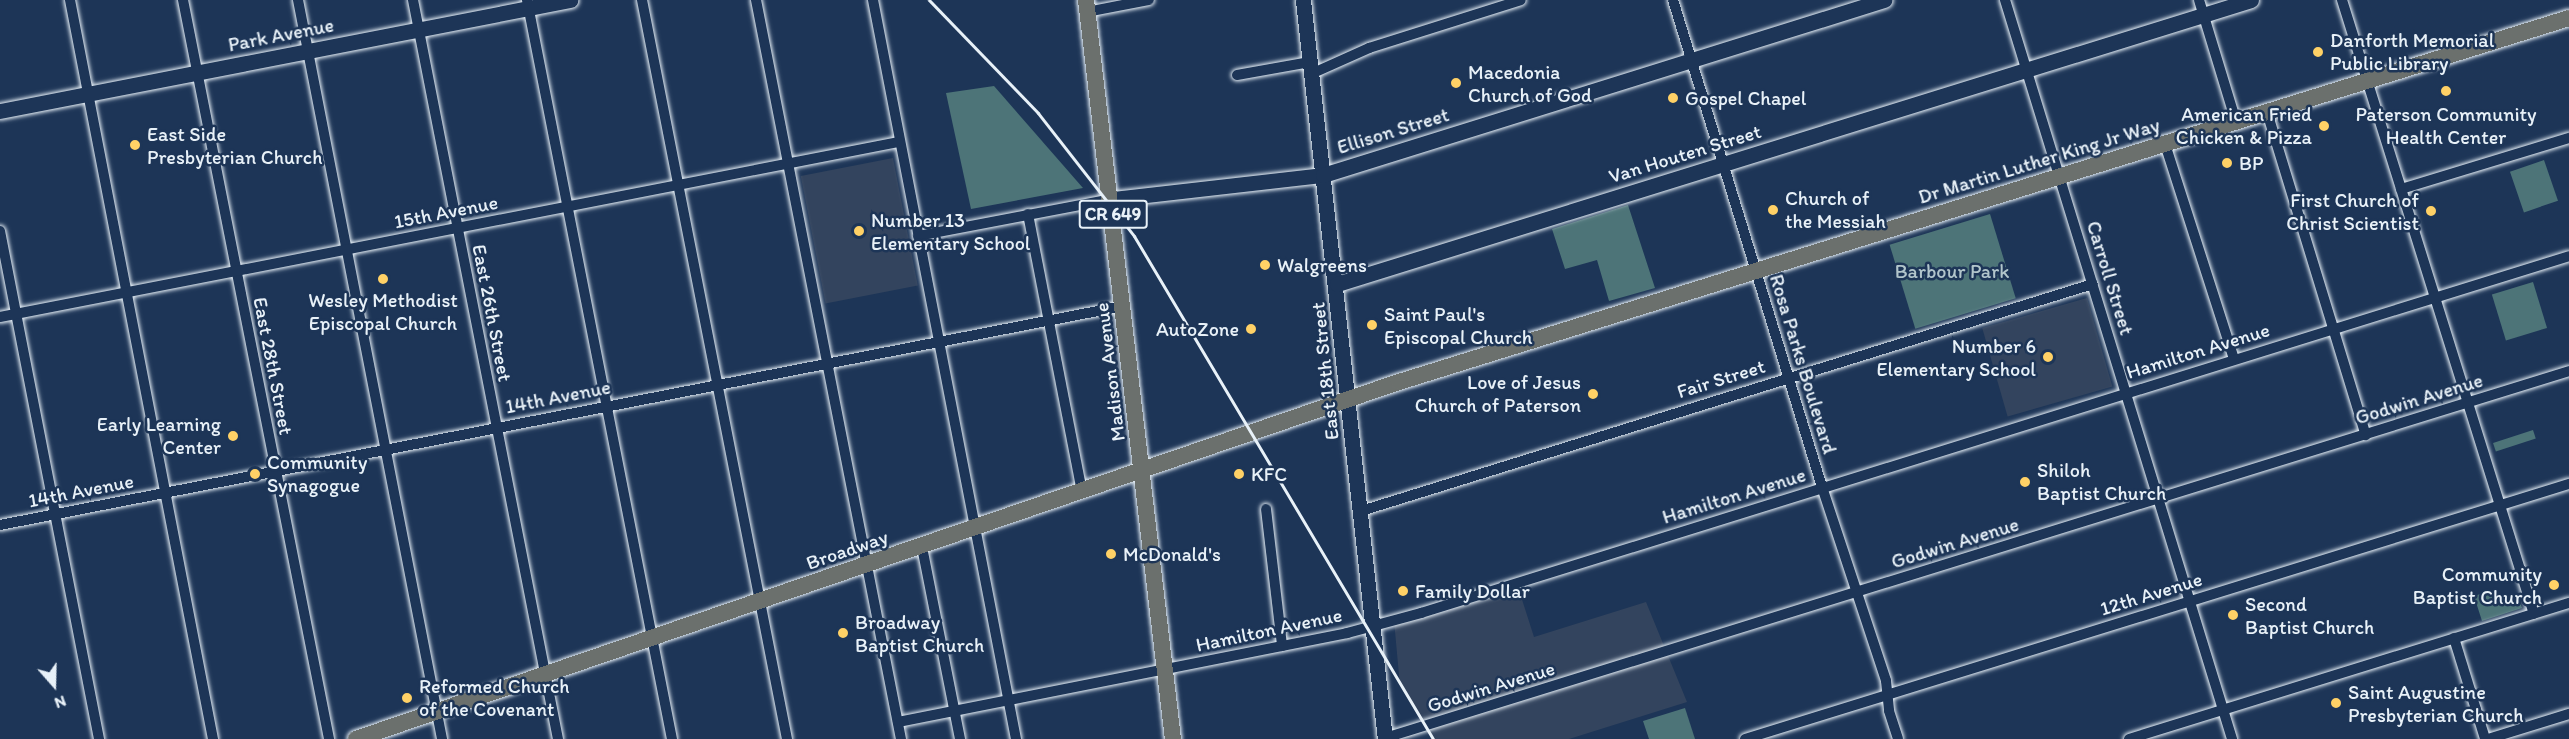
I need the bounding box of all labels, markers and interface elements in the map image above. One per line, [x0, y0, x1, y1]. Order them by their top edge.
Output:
street label: Park Avenue [226, 13, 336, 57]
place label: Danforth Memorial Public Library [2330, 28, 2494, 75]
marker: Danforth Memorial Public Library [2311, 45, 2325, 59]
place label: Macedonia Church of God [1468, 60, 1592, 107]
marker: Macedonia Church of God [1449, 76, 1463, 90]
marker: Paterson Community Health Center [2437, 82, 2455, 100]
place label: Gospel Chapel [1685, 86, 1807, 110]
marker: Gospel Chapel [1666, 91, 1680, 105]
place label: American Fried Chicken & Pizza [2176, 102, 2312, 149]
place label: Paterson Community Health Center [2356, 102, 2536, 149]
street label: Ellison Street [1334, 103, 1452, 159]
street label: Dr Martin Luther King Jr Way [1916, 113, 2162, 209]
marker: American Fried Chicken & Pizza [2317, 119, 2331, 133]
street label: Van Houten Street [1606, 120, 1764, 188]
place label: East Side Presbyterian Church [147, 122, 323, 169]
marker: East Side Presbyterian Church [128, 138, 142, 152]
place label: BP [2239, 151, 2263, 175]
marker: BP [2220, 156, 2234, 170]
place label: Church of the Messiah [1785, 186, 1886, 233]
place label: First Church of Christ Scientist [2287, 188, 2419, 235]
street label: 15th Avenue [392, 190, 500, 234]
road number: CR 649 [1078, 199, 1148, 229]
marker: Church of the Messiah [1766, 203, 1780, 217]
marker: First Church of Christ Scientist [2424, 204, 2438, 218]
place label: Number 13 Elementary School [871, 208, 1030, 255]
street label: Carroll Street [2081, 218, 2139, 338]
marker: Number 13 Elementary School [852, 224, 866, 238]
street label: East 26th Street [467, 243, 517, 383]
place label: Walgreens [1277, 253, 1367, 277]
marker: Walgreens [1258, 258, 1272, 272]
park label: Barbour Park [1895, 259, 2009, 283]
street label: Rosa Parks Boulevard [1764, 271, 1842, 457]
marker: Wesley Methodist Episcopal Church [376, 272, 390, 286]
place label: Wesley Methodist Episcopal Church [308, 288, 458, 335]
street label: East 28th Street [248, 296, 298, 436]
street label: Madison Avenue [1090, 301, 1130, 443]
street label: East 18th Street [1306, 301, 1344, 441]
place label: Saint Paul's Episcopal Church [1384, 302, 1533, 349]
place label: AutoZone [1156, 317, 1239, 341]
marker: Saint Paul's Episcopal Church [1365, 318, 1379, 332]
street label: Hamilton Avenue [2124, 318, 2272, 384]
marker: AutoZone [1244, 322, 1258, 336]
place label: Number 6 Elementary School [1877, 334, 2036, 381]
marker: Number 6 Elementary School [2041, 350, 2055, 364]
street label: Fair Street [1674, 354, 1768, 404]
street label: Godwin Avenue [2352, 368, 2486, 430]
place label: Love of Jesus Church of Paterson [1416, 371, 1581, 418]
street label: 14th Avenue [504, 375, 612, 419]
marker: Love of Jesus Church of Paterson [1586, 387, 1600, 401]
place label: Early Learning Center [97, 412, 221, 459]
marker: Early Learning Center [226, 429, 240, 443]
place label: Community Synagogue [267, 450, 367, 497]
place label: Shiloh Baptist Church [2037, 458, 2167, 505]
place label: KFC [1251, 462, 1287, 486]
street label: Hamilton Avenue [1660, 463, 1808, 529]
marker: Community Synagogue [248, 467, 262, 481]
marker: KFC [1232, 467, 1246, 481]
street label: 14th Avenue [27, 469, 135, 513]
marker: Shiloh Baptist Church [2018, 475, 2032, 489]
street label: Godwin Avenue [1888, 512, 2022, 574]
street label: Broadway [803, 525, 891, 575]
place label: McDonald's [1123, 542, 1221, 566]
marker: McDonald's [1104, 547, 1118, 561]
place label: Community Baptist Church [2412, 562, 2542, 609]
street label: 12th Avenue [2097, 567, 2205, 621]
marker: Community Baptist Church [2547, 578, 2561, 592]
place label: Family Dollar [1415, 579, 1529, 603]
marker: Family Dollar [1396, 584, 1410, 598]
place label: Second Baptist Church [2245, 592, 2375, 639]
street label: Hamilton Avenue [1194, 603, 1344, 657]
marker: Second Baptist Church [2226, 608, 2240, 622]
place label: Broadway Baptist Church [855, 610, 985, 657]
marker: Broadway Baptist Church [836, 626, 850, 640]
north arrow [24, 655, 84, 715]
street label: Godwin Avenue [1424, 656, 1558, 718]
place label: Reformed Church of the Covenant [419, 674, 570, 721]
place label: Saint Augustine Presbyterian Church [2348, 680, 2524, 727]
marker: Reformed Church of the Covenant [400, 691, 414, 705]
text: N [52, 692, 69, 713]
marker: Saint Augustine Presbyterian Church [2329, 696, 2343, 710]

